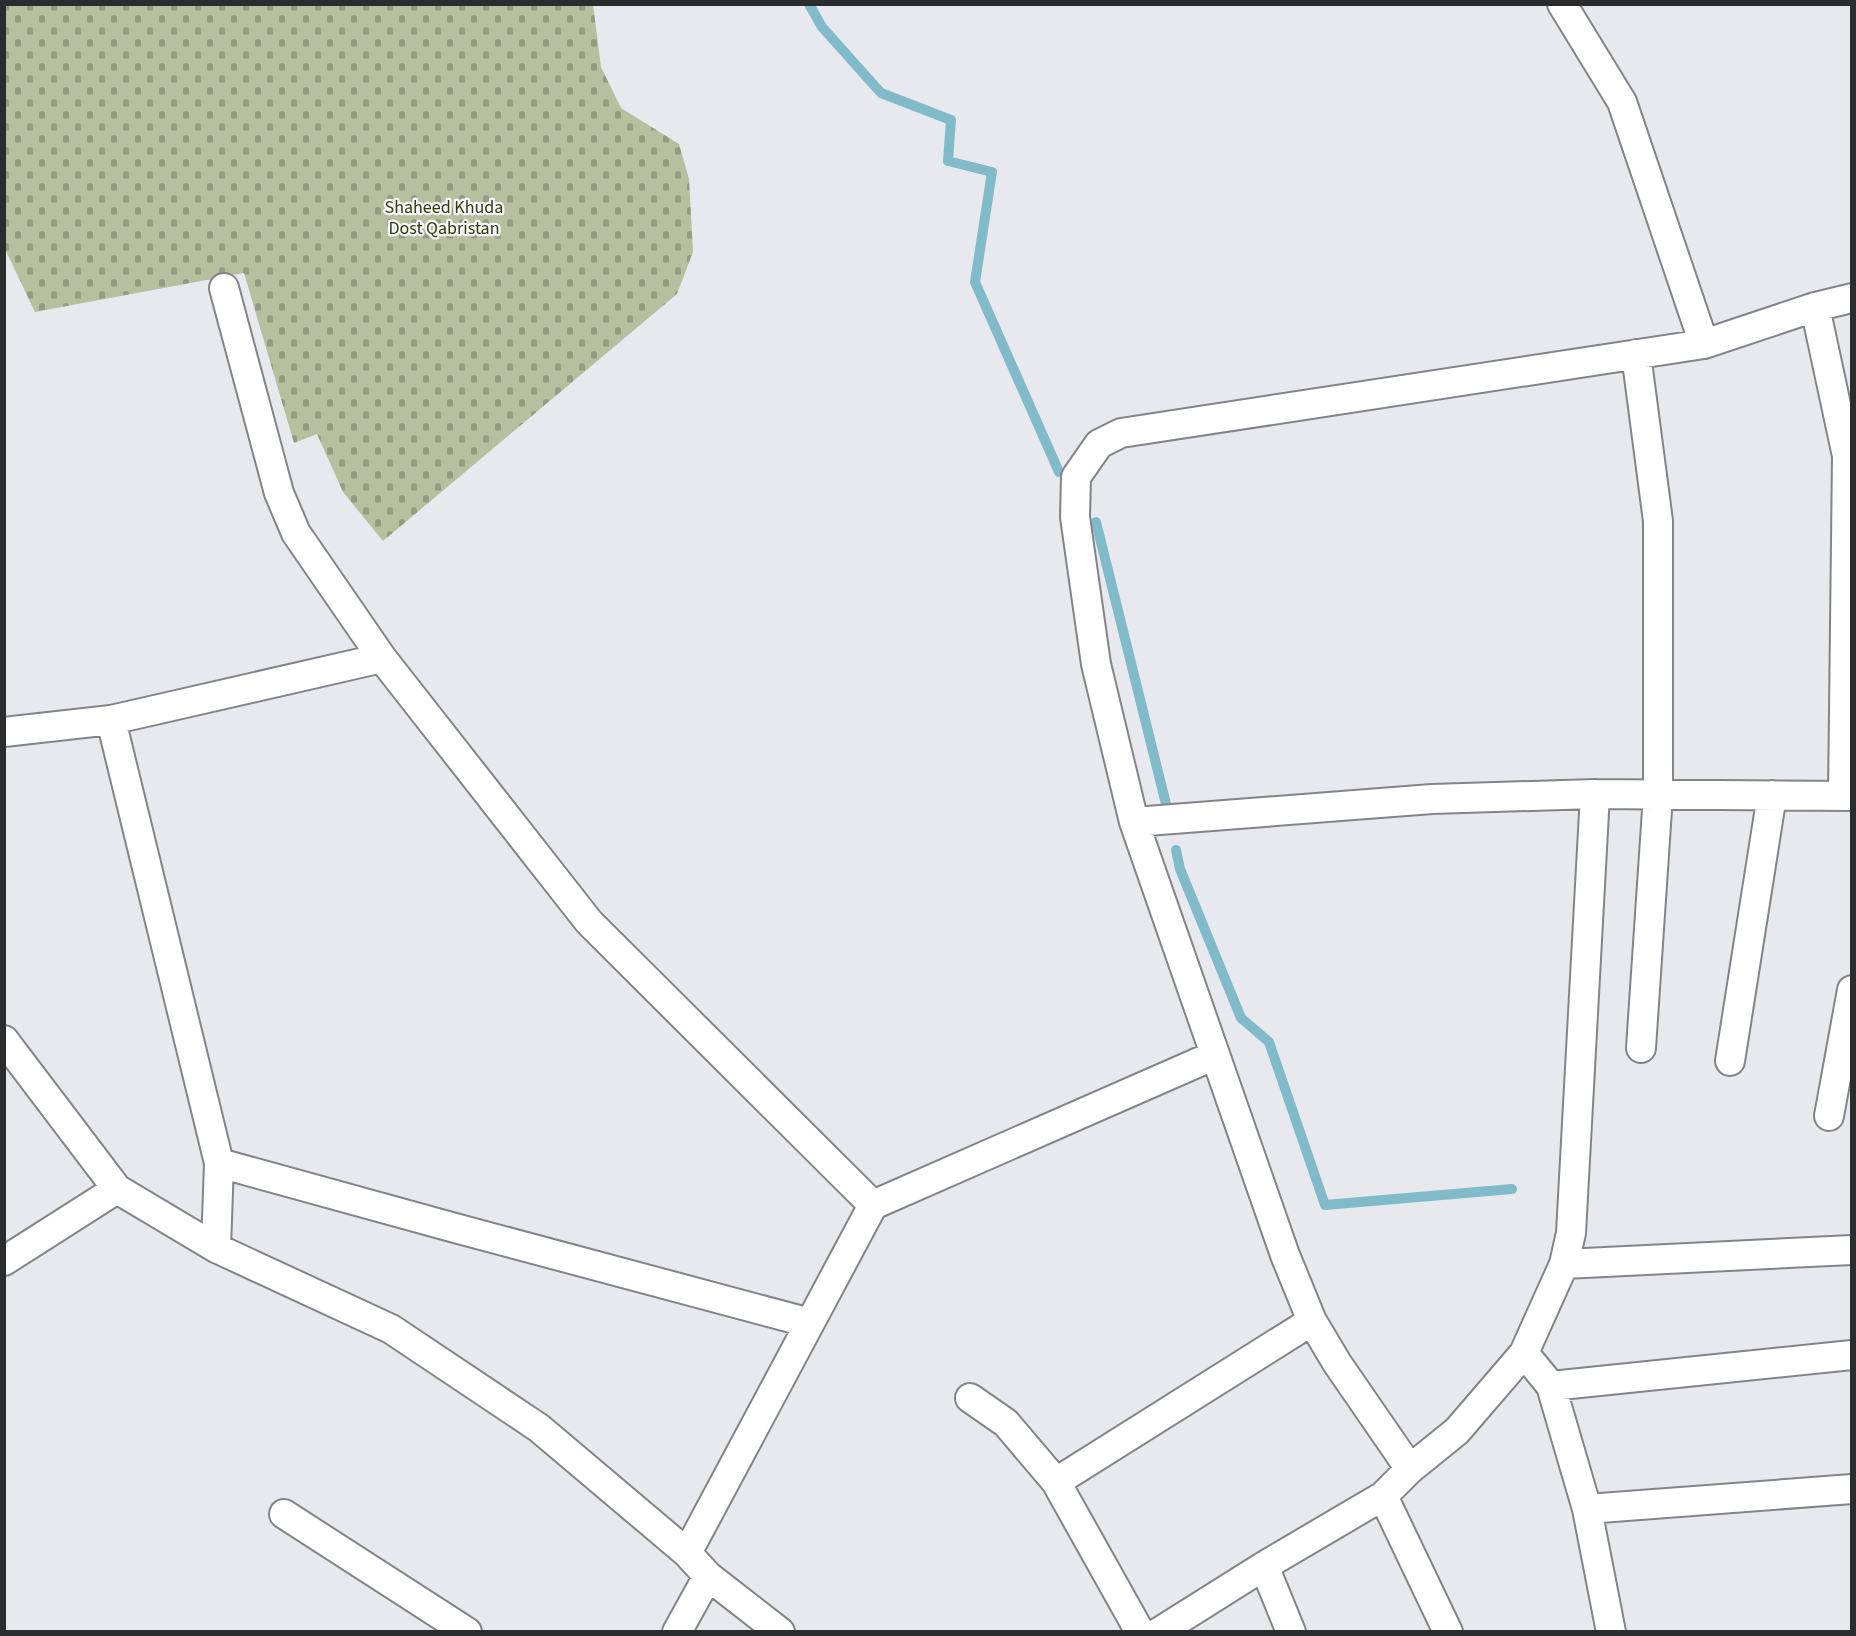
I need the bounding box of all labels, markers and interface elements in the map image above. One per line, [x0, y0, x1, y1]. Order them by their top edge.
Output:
park label: Shaheed Khuda Dost Qabristan [385, 195, 503, 241]

